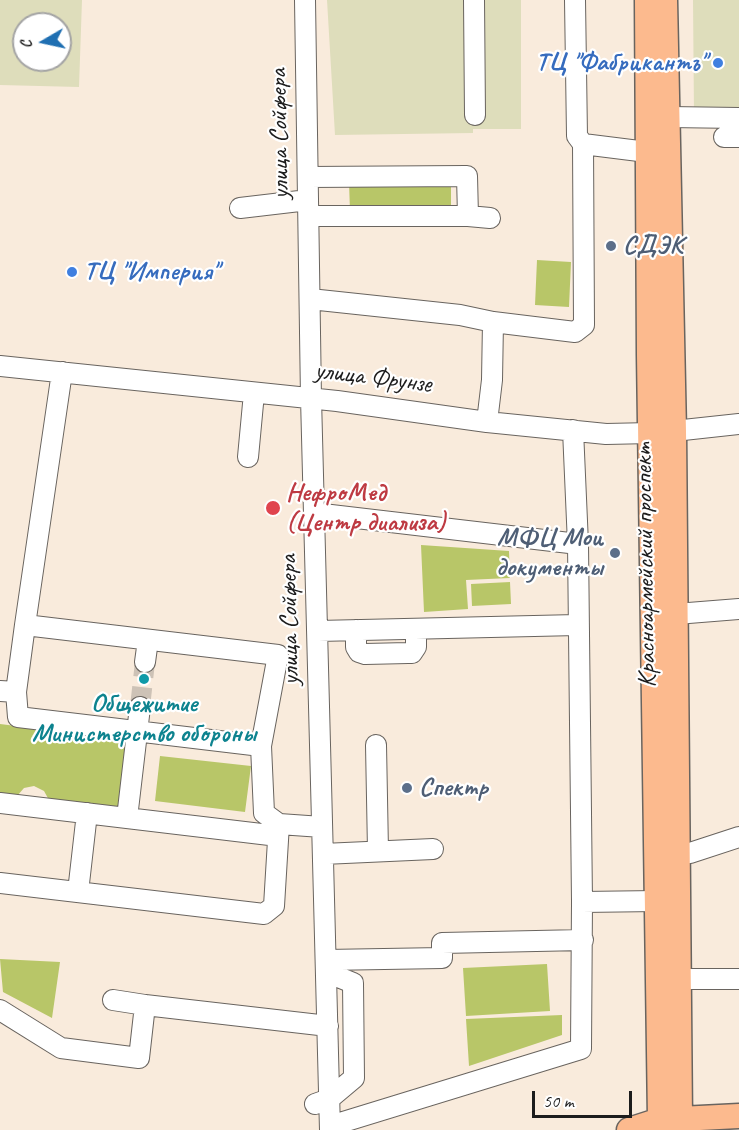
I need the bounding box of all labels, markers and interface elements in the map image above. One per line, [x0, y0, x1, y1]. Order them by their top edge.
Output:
north arrow [12, 12, 72, 72]
text: С [16, 39, 37, 50]
place label: ТЦ "Фабрикантъ" [536, 47, 706, 79]
marker: ТЦ "Фабрикантъ" [711, 56, 725, 70]
street label: улица Сойфера [263, 68, 297, 200]
place label: СДЭК [623, 230, 683, 262]
marker: СДЭК [604, 239, 618, 253]
place label: ТЦ "Империя" [84, 256, 218, 288]
marker: ТЦ "Империя" [65, 265, 79, 279]
street label: улица Фрунзе [313, 355, 433, 401]
street label: Красноармейский проспект [628, 442, 664, 688]
place label: НефроМед (Центр диализа) [286, 477, 445, 538]
marker: НефроМед (Центр диализа) [264, 499, 282, 517]
place label: МФЦ Мои документы [496, 522, 603, 584]
marker: МФЦ Мои документы [608, 546, 622, 560]
street label: улица Сойфера [273, 554, 307, 686]
marker: Общежитие Министерство обороны [137, 672, 151, 686]
place label: Общежитие Министерство обороны [32, 688, 256, 750]
place label: Спектр [419, 772, 488, 804]
marker: Спектр [400, 781, 414, 795]
scale bar [535, 1079, 636, 1117]
text: 50 m [543, 1090, 574, 1112]

